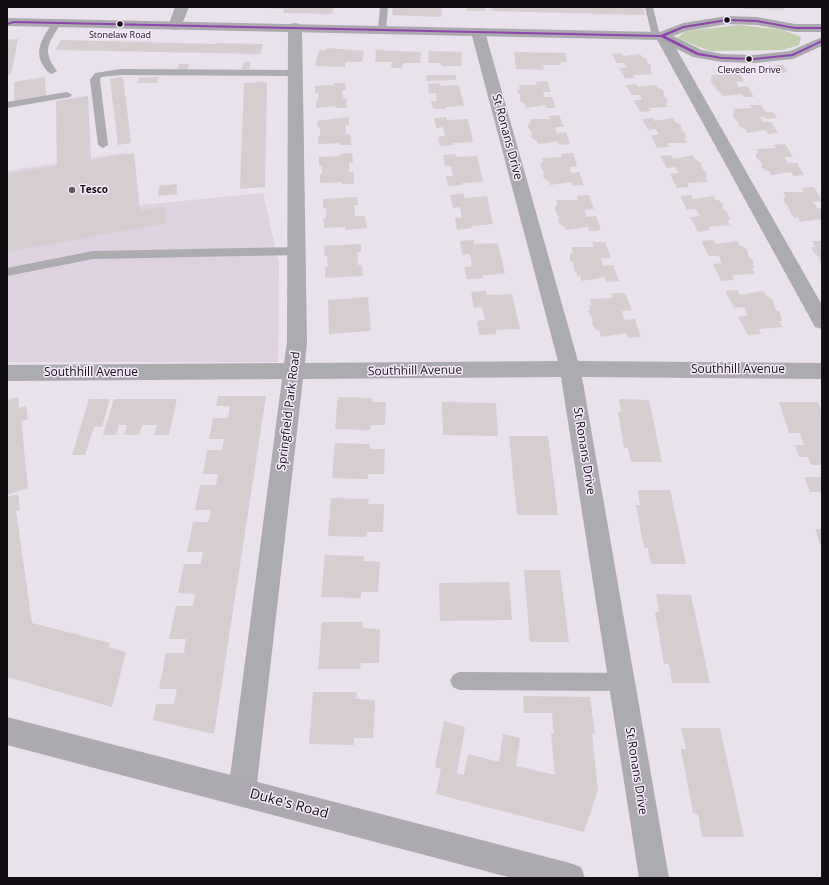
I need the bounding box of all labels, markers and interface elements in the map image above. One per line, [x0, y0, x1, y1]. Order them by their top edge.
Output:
unlabelled marker [722, 15, 732, 25]
marker: Stonelaw Road [115, 19, 125, 29]
place label: Stonelaw Road [89, 30, 151, 40]
marker: Cleveden Drive [744, 54, 754, 64]
place label: Cleveden Drive [718, 65, 780, 75]
street label: St Ronans Drive [489, 93, 525, 181]
place label: Tesco [80, 184, 108, 196]
marker: Tesco [67, 185, 77, 195]
street label: Springfield Park Road [275, 351, 303, 471]
street label: Southhill Avenue [368, 363, 462, 379]
street label: Southhill Avenue [691, 363, 785, 377]
street label: Southhill Avenue [44, 366, 138, 380]
street label: St Ronans Drive [570, 406, 598, 496]
street label: St Ronans Drive [622, 726, 650, 816]
street label: Duke's Road [248, 785, 330, 823]

